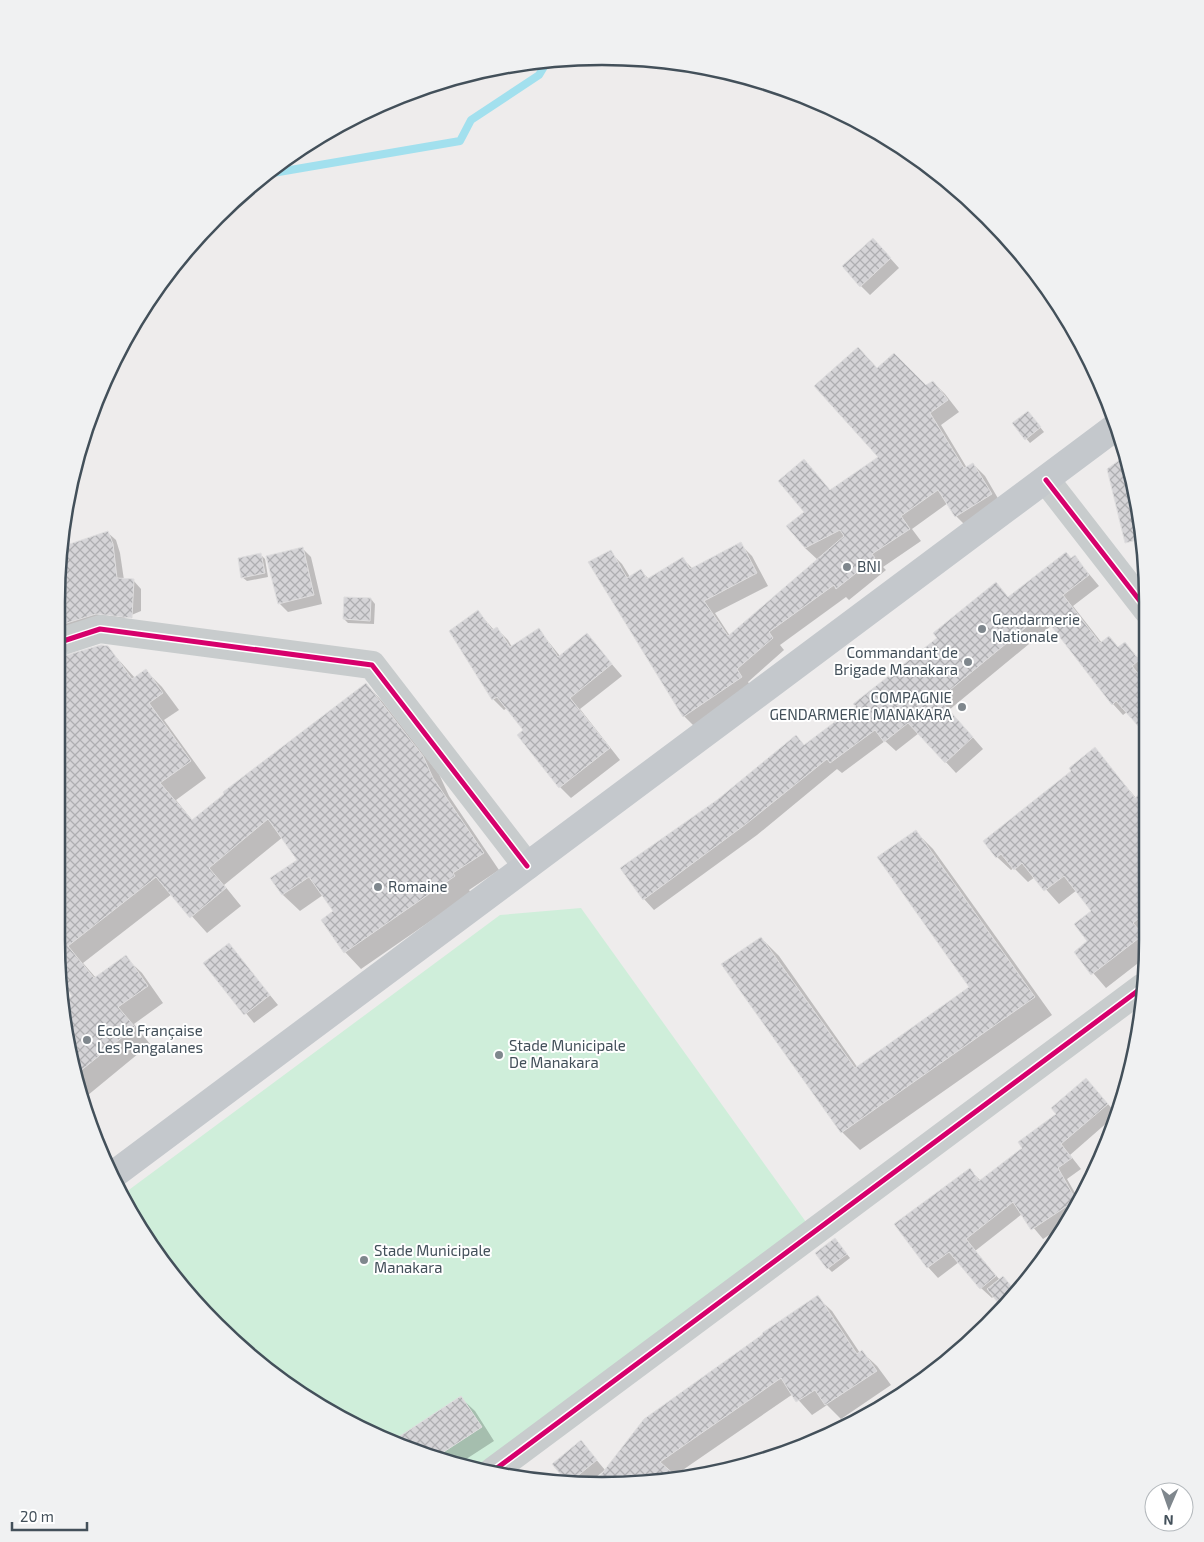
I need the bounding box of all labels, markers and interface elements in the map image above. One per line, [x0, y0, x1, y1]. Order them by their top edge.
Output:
place label: BNI [857, 557, 881, 575]
marker: BNI [841, 561, 853, 573]
place label: Gendarmerie Nationale [992, 610, 1080, 645]
marker: Gendarmerie Nationale [976, 623, 988, 635]
place label: Commandant de Brigade Manakara [834, 643, 958, 678]
marker: Commandant de Brigade Manakara [962, 656, 974, 668]
place label: COMPAGNIE GENDARMERIE MANAKARA [769, 688, 953, 723]
marker: COMPAGNIE GENDARMERIE MANAKARA [956, 701, 968, 713]
place label: Romaine [388, 877, 448, 895]
marker: Romaine [372, 881, 384, 893]
place label: Ecole Française Les Pangalanes [97, 1021, 203, 1056]
marker: Ecole Française Les Pangalanes [81, 1034, 93, 1046]
place label: Stade Municipale De Manakara [509, 1036, 626, 1071]
marker: Stade Municipale De Manakara [493, 1049, 505, 1061]
place label: Stade Municipale Manakara [374, 1241, 491, 1276]
marker: Stade Municipale Manakara [358, 1254, 370, 1266]
north arrow [1144, 1482, 1194, 1532]
scale bar [12, 1500, 88, 1532]
text: 20 m [20, 1507, 54, 1525]
text: N [1163, 1512, 1174, 1529]

